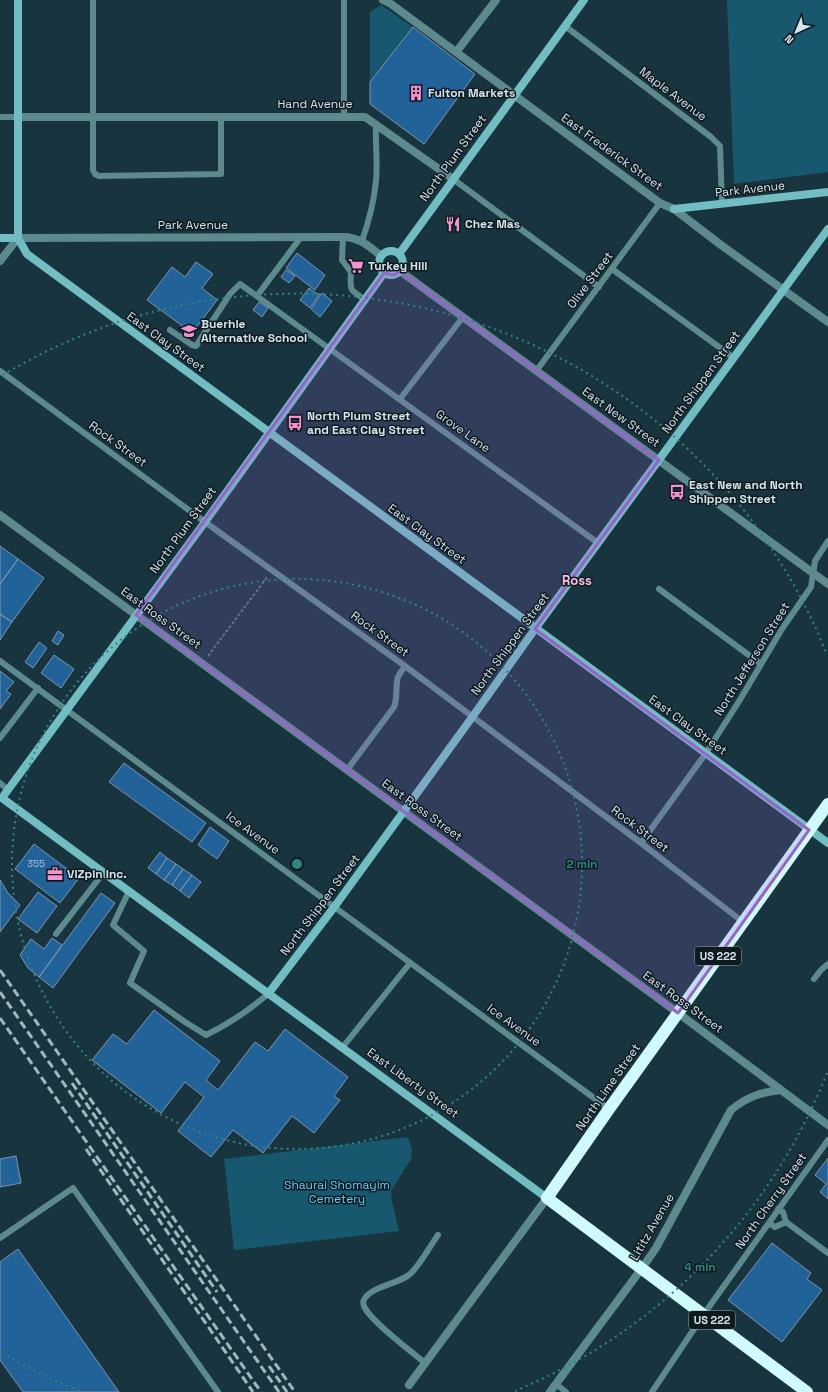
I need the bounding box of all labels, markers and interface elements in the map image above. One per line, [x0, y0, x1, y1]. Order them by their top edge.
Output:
north arrow [776, 12, 816, 52]
text: N [782, 32, 797, 47]
street label: Maple Avenue [636, 63, 710, 125]
building icon: Fulton Markets [407, 84, 425, 102]
place label: Fulton Markets [428, 85, 515, 101]
street label: Hand Avenue [277, 96, 353, 112]
street label: East Frederick Street [558, 110, 666, 194]
street label: North Plum Street [416, 111, 490, 205]
street label: Park Avenue [714, 177, 786, 201]
restaurant icon: Chez Mas [444, 215, 462, 233]
place label: Chez Mas [465, 216, 520, 232]
street label: Park Avenue [158, 217, 228, 233]
street label: Olive Street [563, 248, 617, 312]
supermarket icon: Turkey Hill [347, 257, 365, 275]
place label: Turkey Hill [368, 258, 428, 274]
street label: East Clay Street [124, 308, 208, 376]
place label: Buerhle Alternative School [201, 316, 307, 346]
school or university icon: Buerhle Alternative School [180, 322, 198, 340]
street label: North Shippen Street [658, 327, 744, 437]
street label: East New Street [579, 383, 663, 451]
street label: Grove Lane [433, 406, 493, 456]
place label: North Plum Street and East Clay Street [307, 408, 425, 438]
bus stop icon: North Plum Street and East Clay Street [286, 414, 304, 432]
street label: Rock Street [86, 417, 150, 471]
place label: East New and North Shippen Street [689, 477, 803, 507]
street label: North Plum Street [146, 483, 220, 577]
bus stop icon: East New and North Shippen Street [668, 483, 686, 501]
street label: East Clay Street [385, 500, 469, 568]
district label: Ross [562, 572, 592, 589]
street label: East Ross Street [118, 583, 204, 653]
street label: North Shippen Street [467, 589, 553, 699]
street label: North Jefferson Street [711, 599, 793, 719]
street label: Rock Street [348, 607, 412, 661]
street label: East Clay Street [646, 691, 730, 759]
street label: East Ross Street [379, 775, 465, 845]
street label: Rock Street [608, 802, 672, 856]
street label: Ice Avenue [223, 808, 283, 858]
street label: North Shippen Street [277, 851, 363, 959]
text: 2 min [566, 856, 598, 872]
house number: 355 [27, 857, 45, 870]
centre of rings [290, 857, 304, 871]
office icon: VIZpin Inc. [46, 865, 64, 883]
place label: VIZpin Inc. [67, 866, 127, 882]
road number: US 222 [695, 947, 741, 965]
street label: East Ross Street [640, 967, 726, 1037]
street label: Ice Avenue [484, 1000, 544, 1050]
street label: North Lime Street [572, 1040, 644, 1134]
street label: East Liberty Street [364, 1044, 462, 1122]
street label: North Cherry Street [732, 1150, 810, 1252]
park label: Shaurai Shomayim Cemetery [284, 1177, 390, 1207]
street label: Lititz Avenue [626, 1191, 678, 1263]
text: 4 min [684, 1259, 716, 1275]
road number: US 222 [689, 1311, 735, 1329]

